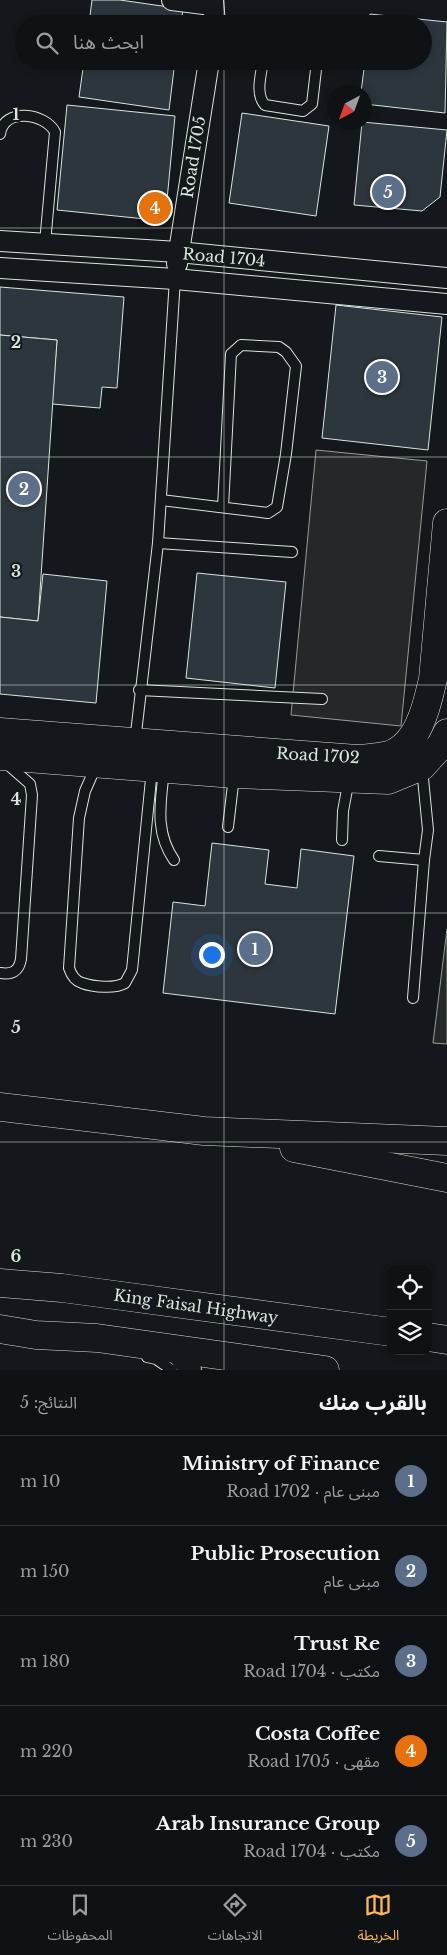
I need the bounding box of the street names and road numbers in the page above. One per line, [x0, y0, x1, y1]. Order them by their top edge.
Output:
street label: Road 1705 [177, 115, 209, 199]
street label: Road 1704 [182, 243, 266, 271]
street label: Road 1702 [276, 743, 360, 767]
street label: King Faisal Highway [112, 1285, 280, 1328]

